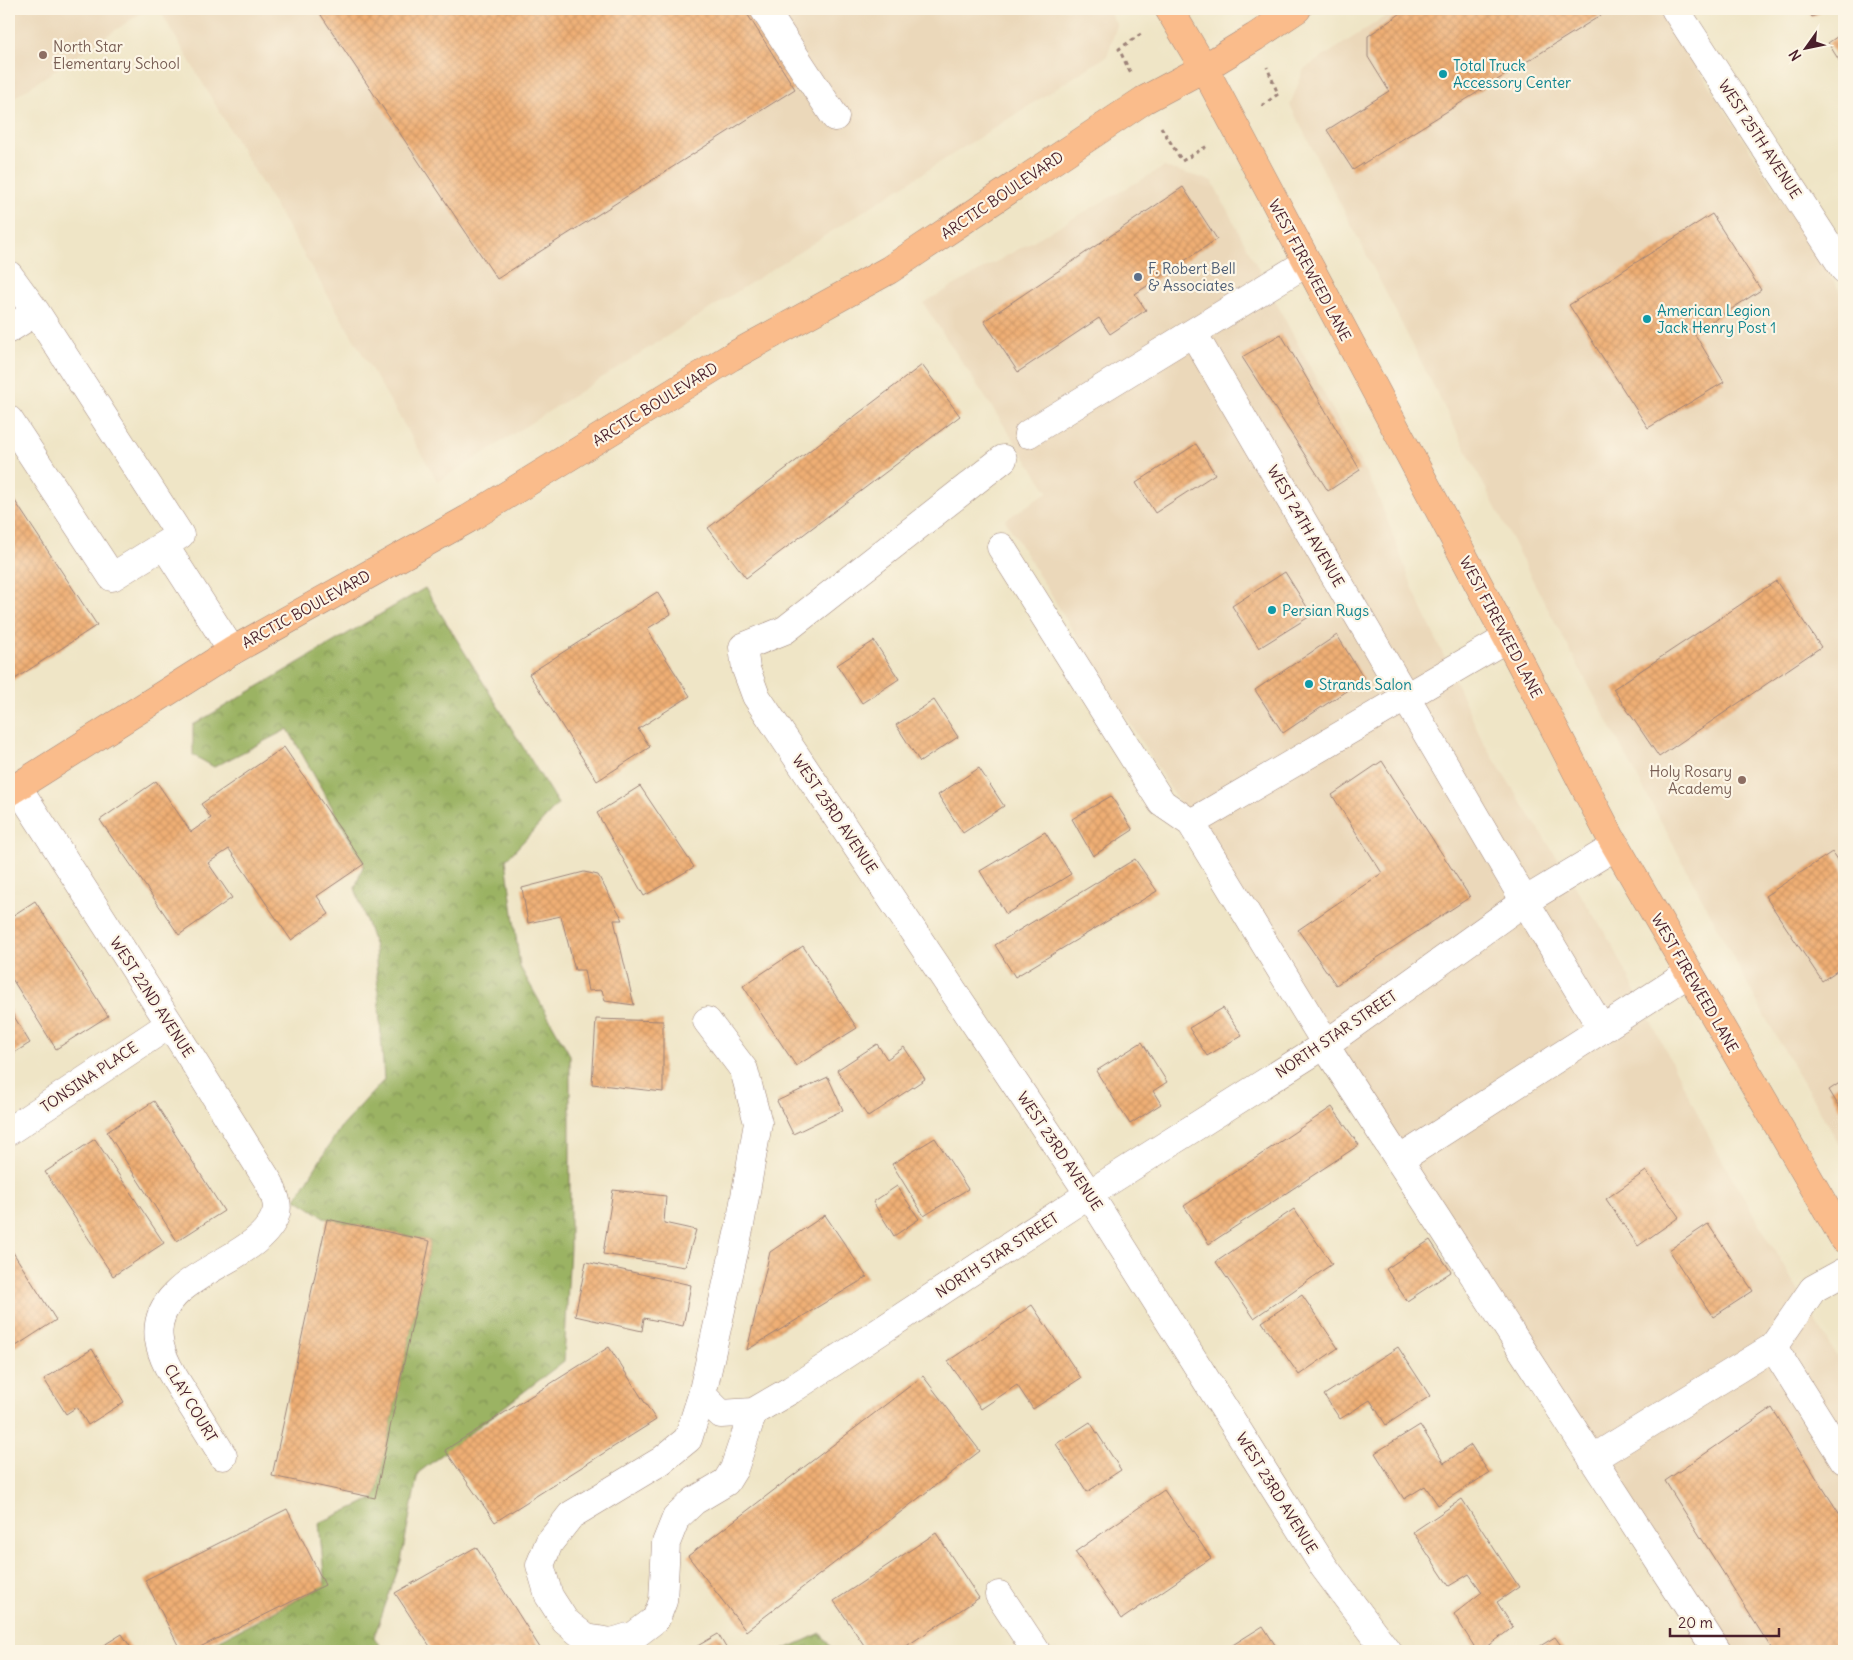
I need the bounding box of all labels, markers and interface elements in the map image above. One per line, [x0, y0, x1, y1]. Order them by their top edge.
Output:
north arrow [1780, 22, 1830, 72]
place label: North Star Elementary School [53, 37, 180, 73]
text: N [1785, 46, 1805, 64]
marker: North Star Elementary School [37, 49, 49, 61]
place label: Total Truck Accessory Center [1453, 56, 1571, 92]
marker: Total Truck Accessory Center [1437, 68, 1449, 80]
street label: WEST 25TH AVENUE [1714, 76, 1806, 202]
street label: ARCTIC BOULEVARD [937, 147, 1067, 243]
street label: WEST FIREWEED LANE [1265, 196, 1356, 344]
place label: F. Robert Bell & Associates [1148, 259, 1236, 295]
marker: F. Robert Bell & Associates [1132, 271, 1144, 283]
place label: American Legion Jack Henry Post 1 [1657, 301, 1776, 337]
marker: American Legion Jack Henry Post 1 [1641, 313, 1653, 325]
street label: ARCTIC BOULEVARD [589, 358, 721, 450]
street label: WEST 24TH AVENUE [1263, 462, 1349, 590]
street label: WEST FIREWEED LANE [1456, 553, 1547, 701]
street label: ARCTIC BOULEVARD [238, 566, 374, 652]
place label: Persian Rugs [1282, 601, 1369, 620]
marker: Persian Rugs [1266, 604, 1278, 616]
place label: Strands Salon [1319, 675, 1412, 694]
marker: Strands Salon [1303, 678, 1315, 690]
street label: WEST 23RD AVENUE [788, 751, 882, 877]
place label: Holy Rosary Academy [1649, 762, 1732, 798]
marker: Holy Rosary Academy [1736, 774, 1748, 786]
street label: WEST FIREWEED LANE [1647, 910, 1743, 1056]
street label: WEST 22ND AVENUE [106, 933, 198, 1061]
street label: NORTH STAR STREET [1271, 986, 1401, 1082]
street label: TONSINA PLACE [37, 1037, 141, 1117]
street label: WEST 23RD AVENUE [1013, 1088, 1107, 1214]
street label: NORTH STAR STREET [932, 1208, 1062, 1302]
street label: CLAY COURT [160, 1361, 222, 1445]
street label: WEST 23RD AVENUE [1232, 1429, 1322, 1557]
scale bar [1670, 1605, 1779, 1637]
text: 20 m [1678, 1613, 1713, 1632]

